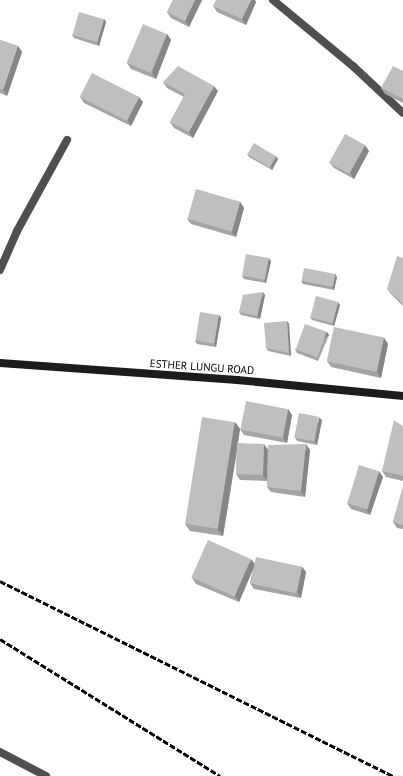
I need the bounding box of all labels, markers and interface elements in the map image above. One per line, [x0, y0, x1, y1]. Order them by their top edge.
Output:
street label: ESTHER LUNGU ROAD [149, 357, 255, 377]

